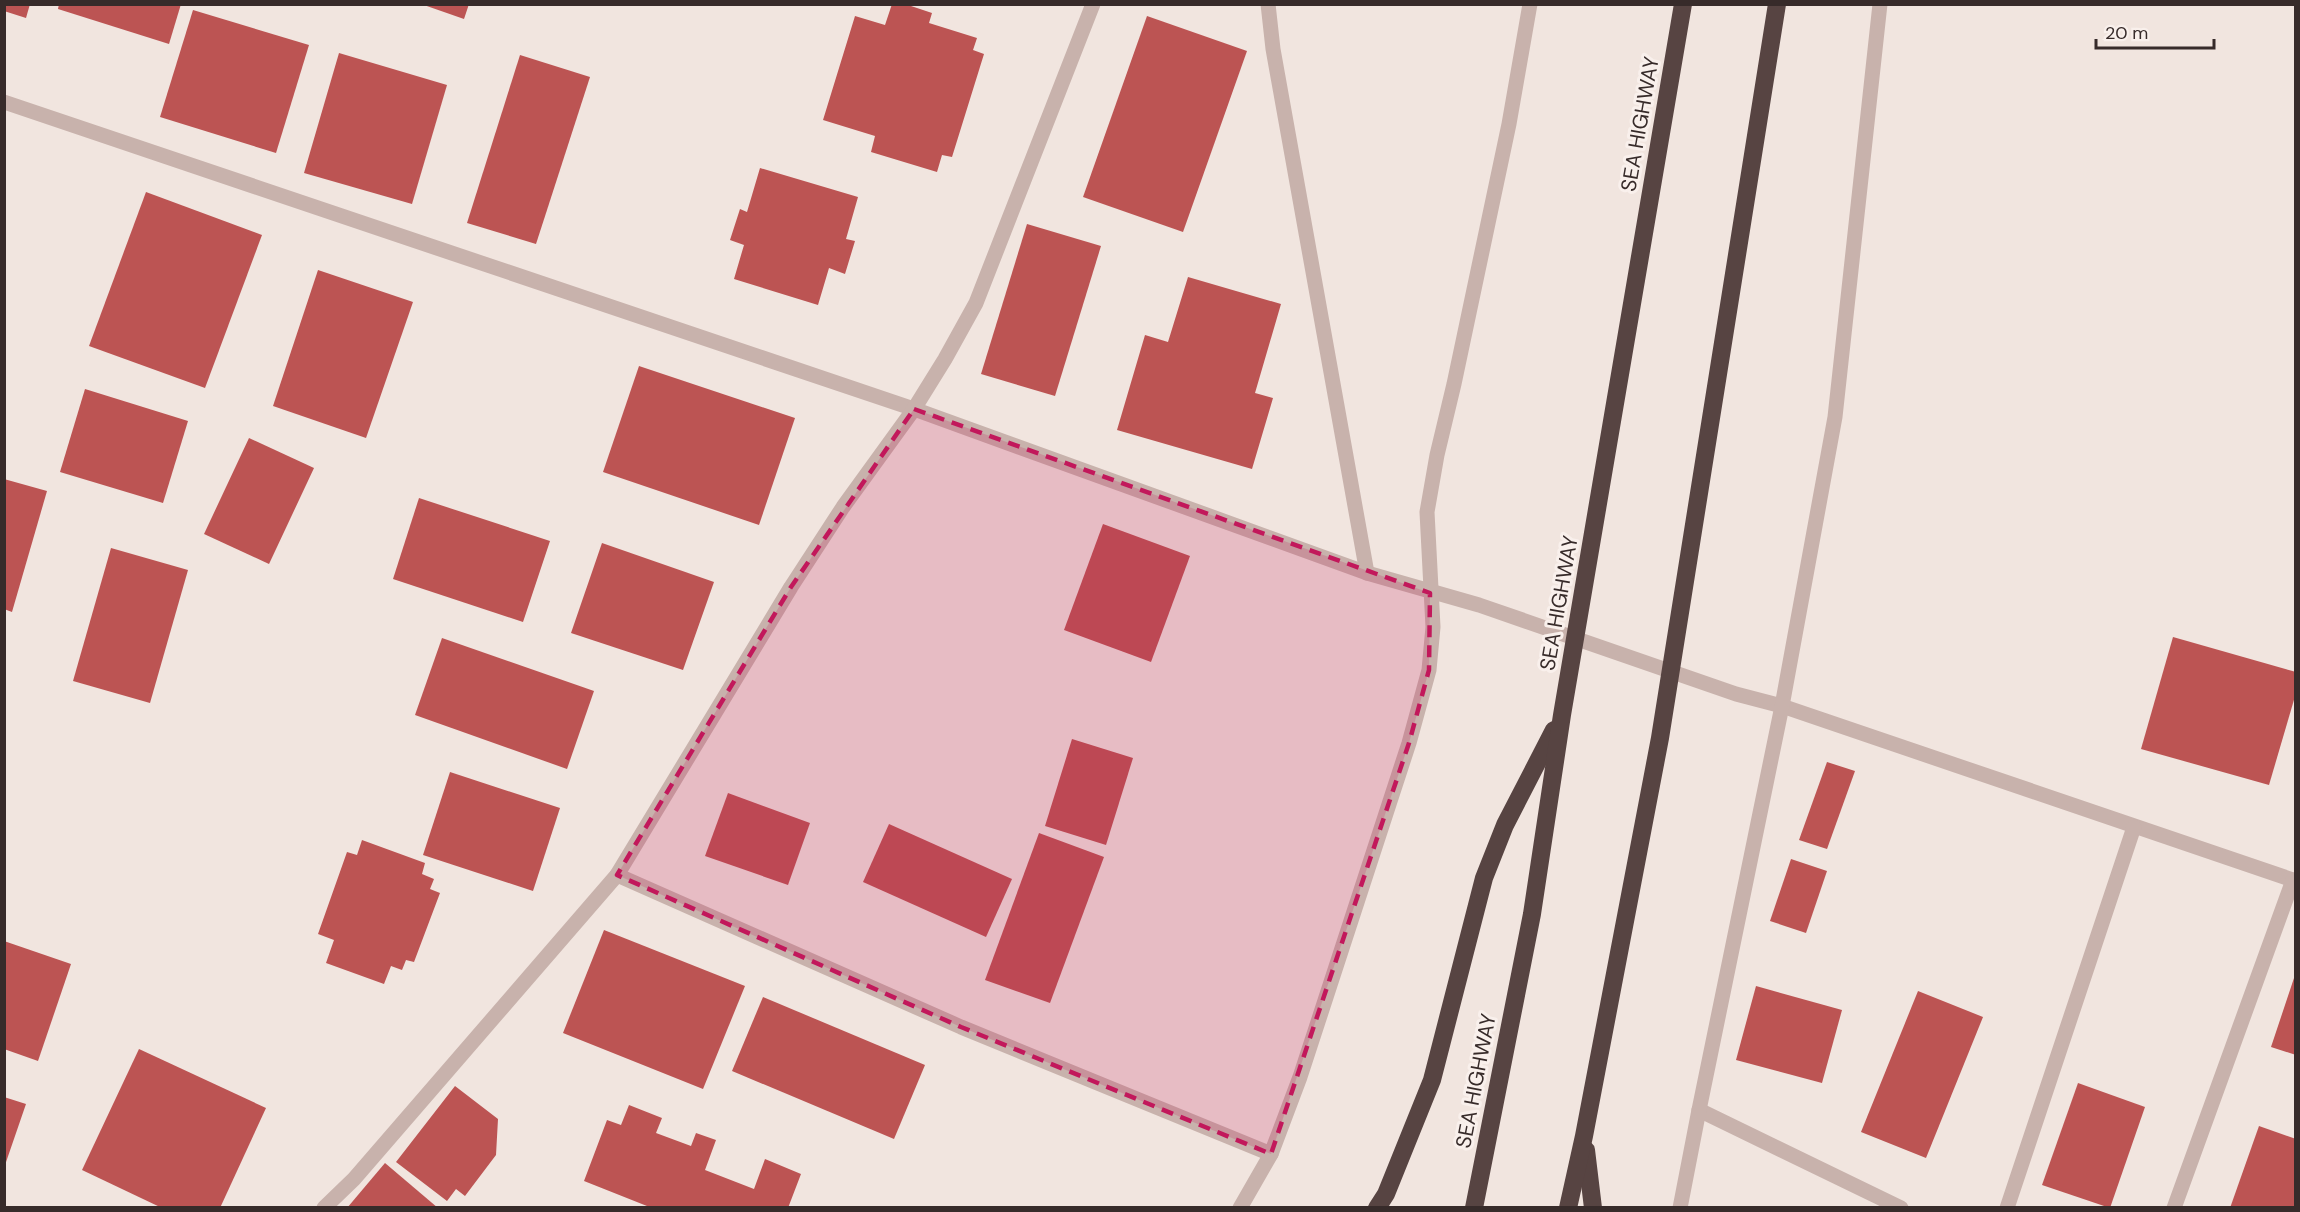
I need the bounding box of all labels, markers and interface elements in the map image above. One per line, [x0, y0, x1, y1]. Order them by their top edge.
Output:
scale bar [2096, 12, 2214, 50]
text: 20 m [2105, 21, 2148, 45]
street label: SEA HIGHWAY [1614, 54, 1666, 194]
street label: SEA HIGHWAY [1533, 533, 1585, 673]
street label: SEA HIGHWAY [1449, 1011, 1503, 1151]

